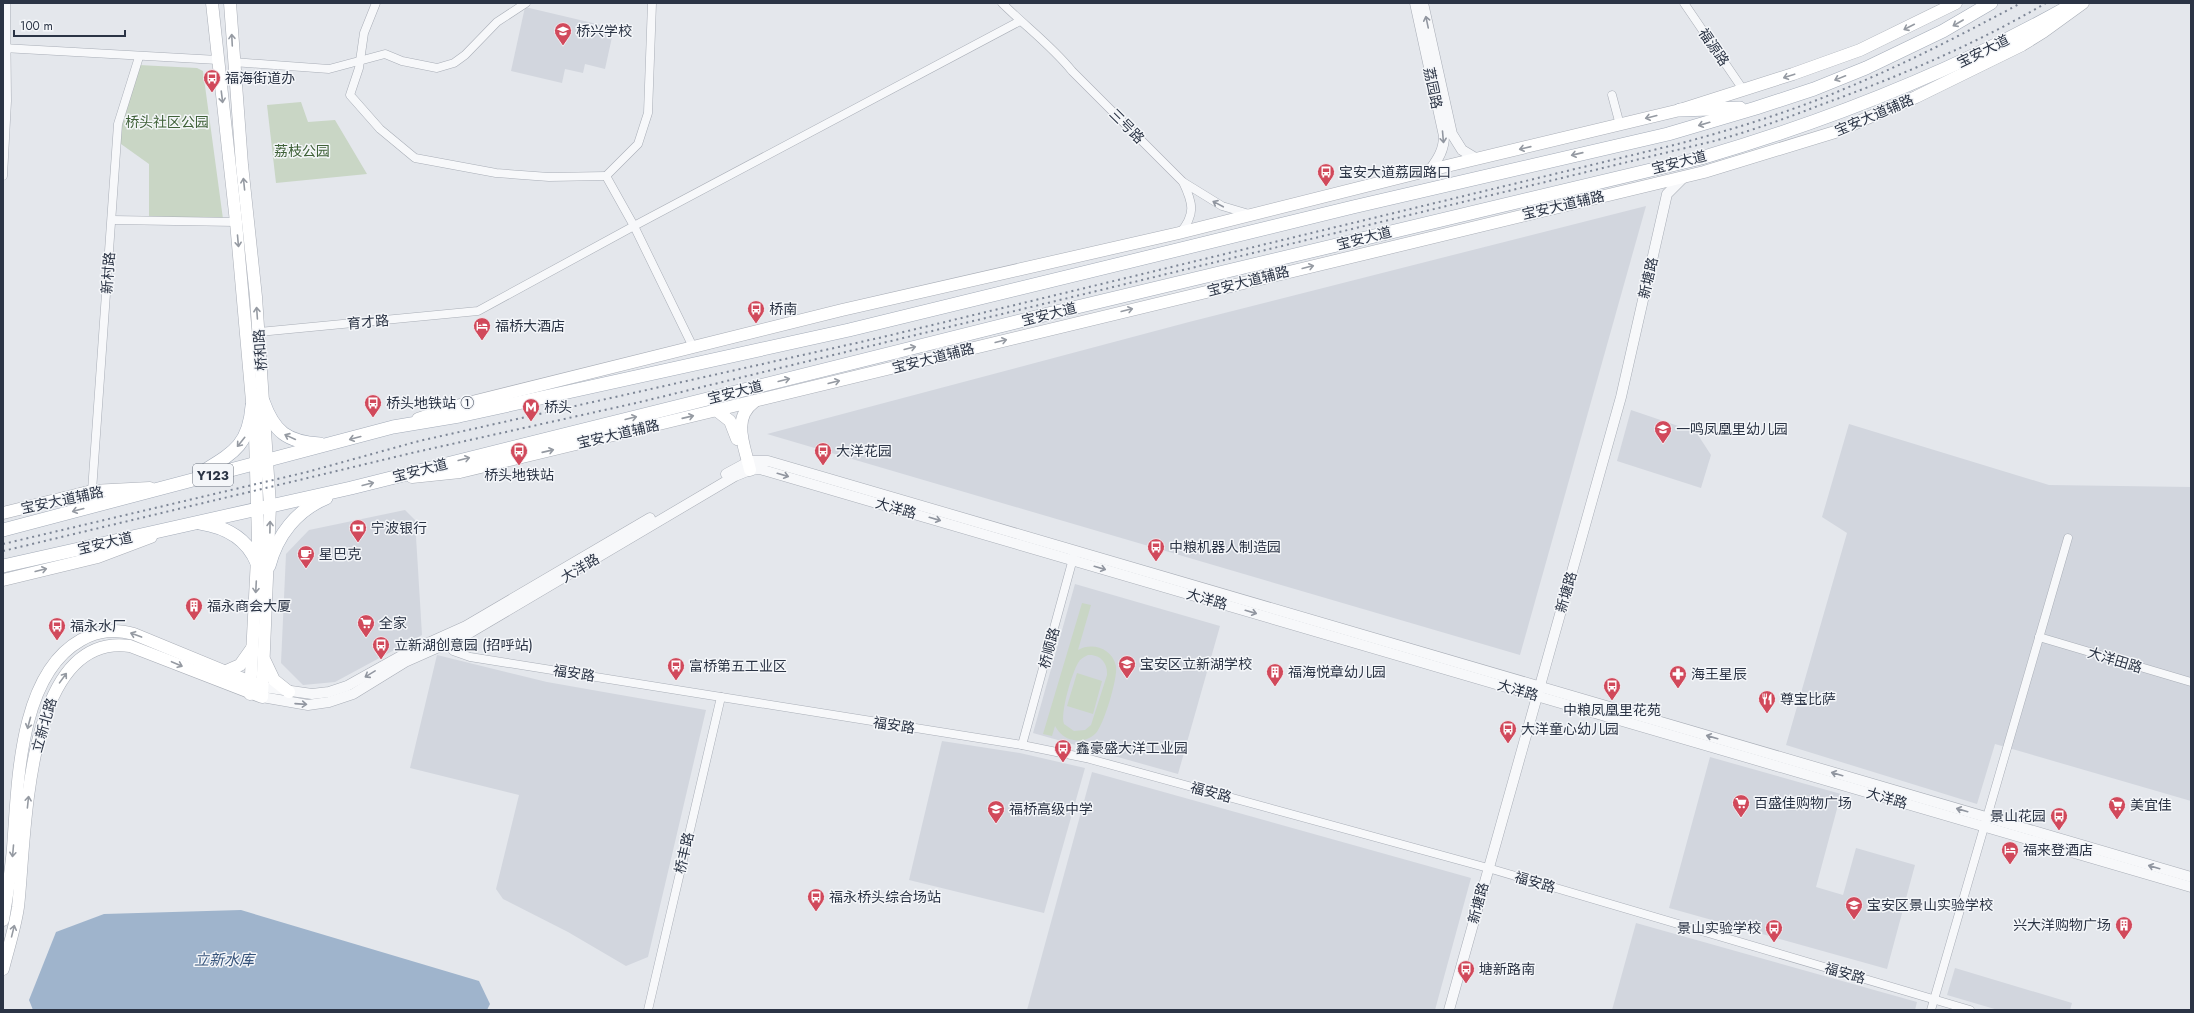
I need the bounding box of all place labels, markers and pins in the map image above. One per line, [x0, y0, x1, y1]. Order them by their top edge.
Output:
school or university icon: 桥兴学校 [553, 21, 573, 46]
place label: 桥兴学校 [576, 21, 632, 41]
bus stop icon: 福海街道办 [202, 68, 222, 93]
place label: 福海街道办 [225, 68, 295, 88]
bus stop icon: 宝安大道荔园路口 [1316, 162, 1336, 187]
place label: 宝安大道荔园路口 [1339, 162, 1451, 182]
bus stop icon: 桥南 [746, 299, 766, 324]
place label: 桥南 [769, 299, 797, 319]
hotel icon: 福桥大酒店 [472, 316, 492, 341]
place label: 福桥大酒店 [495, 316, 565, 336]
bus stop icon: 桥头地铁站 ① [363, 393, 383, 418]
place label: 桥头地铁站 ① [386, 393, 474, 413]
metro station icon: 桥头 [521, 397, 541, 422]
place label: 桥头 [544, 397, 572, 417]
school or university icon: 一鸣凤凰里幼儿园 [1653, 419, 1673, 444]
place label: 一鸣凤凰里幼儿园 [1676, 419, 1788, 439]
bus stop icon: 桥头地铁站 [509, 441, 529, 466]
bus stop icon: 大洋花园 [813, 441, 833, 466]
place label: 大洋花园 [836, 441, 892, 461]
place label: 桥头地铁站 [484, 465, 554, 485]
bank icon: 宁波银行 [348, 518, 368, 543]
place label: 宁波银行 [371, 518, 427, 538]
bus stop icon: 中粮机器人制造园 [1146, 537, 1166, 562]
place label: 中粮机器人制造园 [1169, 537, 1281, 557]
cafe icon: 星巴克 [296, 544, 316, 569]
place label: 星巴克 [319, 544, 361, 564]
building icon: 福永商会大厦 [184, 596, 204, 621]
place label: 福永商会大厦 [207, 596, 291, 616]
supermarket icon: 全家 [356, 613, 376, 638]
place label: 全家 [379, 613, 407, 633]
bus stop icon: 福永水厂 [47, 616, 67, 641]
place label: 福永水厂 [70, 616, 126, 636]
bus stop icon: 立新湖创意园 (招呼站) [371, 635, 391, 660]
place label: 立新湖创意园 (招呼站) [394, 635, 533, 655]
school or university icon: 宝安区立新湖学校 [1117, 654, 1137, 679]
place label: 宝安区立新湖学校 [1140, 654, 1252, 674]
bus stop icon: 富桥第五工业区 [666, 656, 686, 681]
place label: 富桥第五工业区 [689, 656, 787, 676]
building icon: 福海悦章幼儿园 [1265, 662, 1285, 687]
place label: 福海悦章幼儿园 [1288, 662, 1386, 682]
pharmacy icon: 海王星辰 [1668, 664, 1688, 689]
place label: 海王星辰 [1691, 664, 1747, 684]
bus stop icon: 中粮凤凰里花苑 [1602, 676, 1622, 701]
restaurant icon: 尊宝比萨 [1757, 689, 1777, 714]
place label: 尊宝比萨 [1780, 689, 1836, 709]
place label: 中粮凤凰里花苑 [1563, 700, 1661, 720]
bus stop icon: 大洋童心幼儿园 [1498, 719, 1518, 744]
place label: 大洋童心幼儿园 [1521, 719, 1619, 739]
bus stop icon: 鑫豪盛大洋工业园 [1053, 738, 1073, 763]
place label: 鑫豪盛大洋工业园 [1076, 738, 1188, 758]
supermarket icon: 百盛佳购物广场 [1731, 793, 1751, 818]
place label: 百盛佳购物广场 [1754, 793, 1852, 813]
supermarket icon: 美宜佳 [2107, 795, 2127, 820]
place label: 美宜佳 [2130, 795, 2172, 815]
school or university icon: 福桥高级中学 [986, 799, 1006, 824]
place label: 福桥高级中学 [1009, 799, 1093, 819]
place label: 景山花园 [1990, 806, 2046, 826]
bus stop icon: 景山花园 [2049, 806, 2069, 831]
hotel icon: 福来登酒店 [2000, 840, 2020, 865]
place label: 福来登酒店 [2023, 840, 2093, 860]
bus stop icon: 福永桥头综合场站 [806, 887, 826, 912]
place label: 福永桥头综合场站 [829, 887, 941, 907]
school or university icon: 宝安区景山实验学校 [1844, 895, 1864, 920]
place label: 宝安区景山实验学校 [1867, 895, 1993, 915]
place label: 兴大洋购物广场 [2013, 915, 2111, 935]
building icon: 兴大洋购物广场 [2114, 915, 2134, 940]
place label: 景山实验学校 [1677, 918, 1761, 938]
bus stop icon: 景山实验学校 [1764, 918, 1784, 943]
bus stop icon: 塘新路南 [1456, 959, 1476, 984]
place label: 塘新路南 [1479, 959, 1535, 979]

